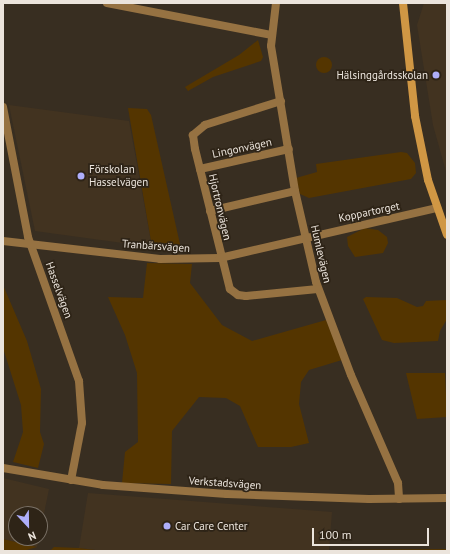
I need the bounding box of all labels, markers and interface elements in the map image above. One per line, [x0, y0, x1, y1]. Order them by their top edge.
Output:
place label: Hälsinggårdsskolan [336, 68, 428, 82]
marker: Hälsinggårdsskolan [431, 70, 441, 80]
street label: Lingonvägen [211, 135, 273, 161]
place label: Förskolan Hasselvägen [89, 163, 148, 189]
marker: Förskolan Hasselvägen [76, 171, 86, 181]
street label: Hjortronvägen [206, 172, 234, 242]
street label: Koppartorget [337, 199, 401, 225]
street label: Humlevägen [308, 224, 334, 284]
street label: Tranbärsvägen [122, 237, 190, 255]
street label: Hasselvägen [43, 260, 75, 320]
street label: Verkstadsvägen [188, 474, 262, 492]
north arrow [8, 506, 48, 546]
place label: Car Care Center [175, 519, 247, 533]
scale bar [314, 520, 431, 546]
marker: Car Care Center [162, 521, 172, 531]
text: 100 m [319, 527, 352, 542]
text: N [26, 528, 38, 544]

